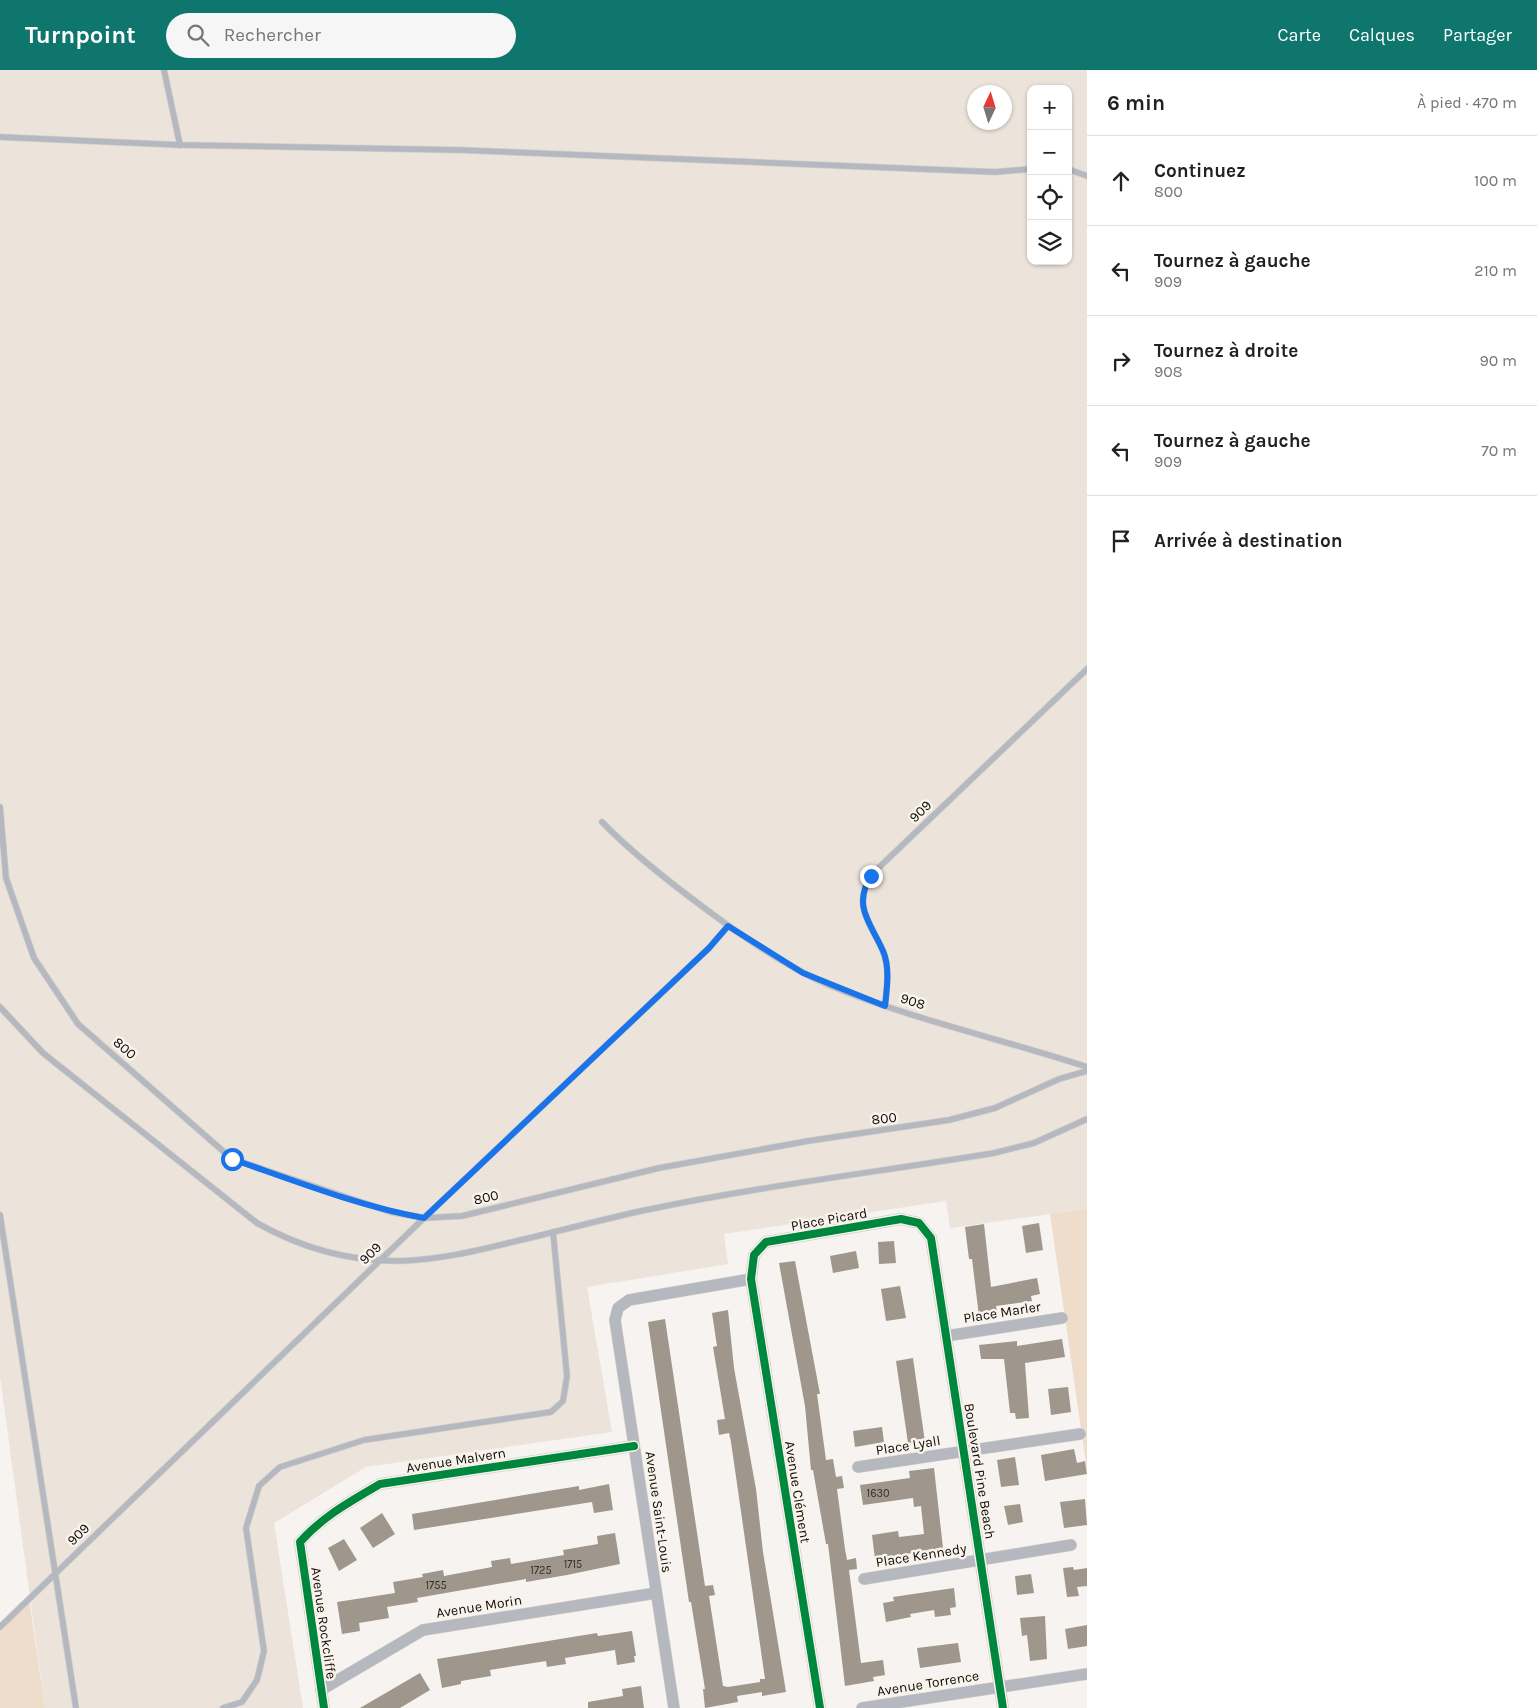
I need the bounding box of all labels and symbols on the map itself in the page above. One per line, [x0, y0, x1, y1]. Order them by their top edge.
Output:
north arrow [967, 85, 1012, 130]
street label: 909 [906, 797, 935, 826]
route end [860, 865, 883, 888]
street label: 908 [898, 990, 927, 1013]
street label: 800 [110, 1034, 140, 1063]
street label: 800 [871, 1109, 898, 1128]
route start [221, 1148, 244, 1171]
street label: 800 [472, 1186, 500, 1209]
street label: Place Picard [790, 1204, 869, 1235]
street label: 909 [356, 1239, 385, 1268]
street label: Place Marler [962, 1298, 1043, 1327]
street label: Boulevard Pine Beach [960, 1402, 999, 1540]
street label: Place Lyall [874, 1432, 942, 1459]
street label: Avenue Clément [781, 1440, 814, 1544]
street label: Avenue Malvern [405, 1444, 507, 1477]
street label: Avenue Saint-Louis [642, 1450, 675, 1574]
house number: 1630 [867, 1487, 889, 1500]
street label: 909 [64, 1520, 93, 1549]
street label: Place Kennedy [874, 1540, 968, 1571]
house number: 1715 [564, 1558, 582, 1571]
house number: 1725 [530, 1564, 552, 1577]
street label: Avenue Rockcliffe [307, 1566, 340, 1680]
house number: 1755 [425, 1579, 447, 1592]
street label: Avenue Morin [435, 1591, 523, 1622]
street label: Avenue Torrence [876, 1667, 980, 1700]

